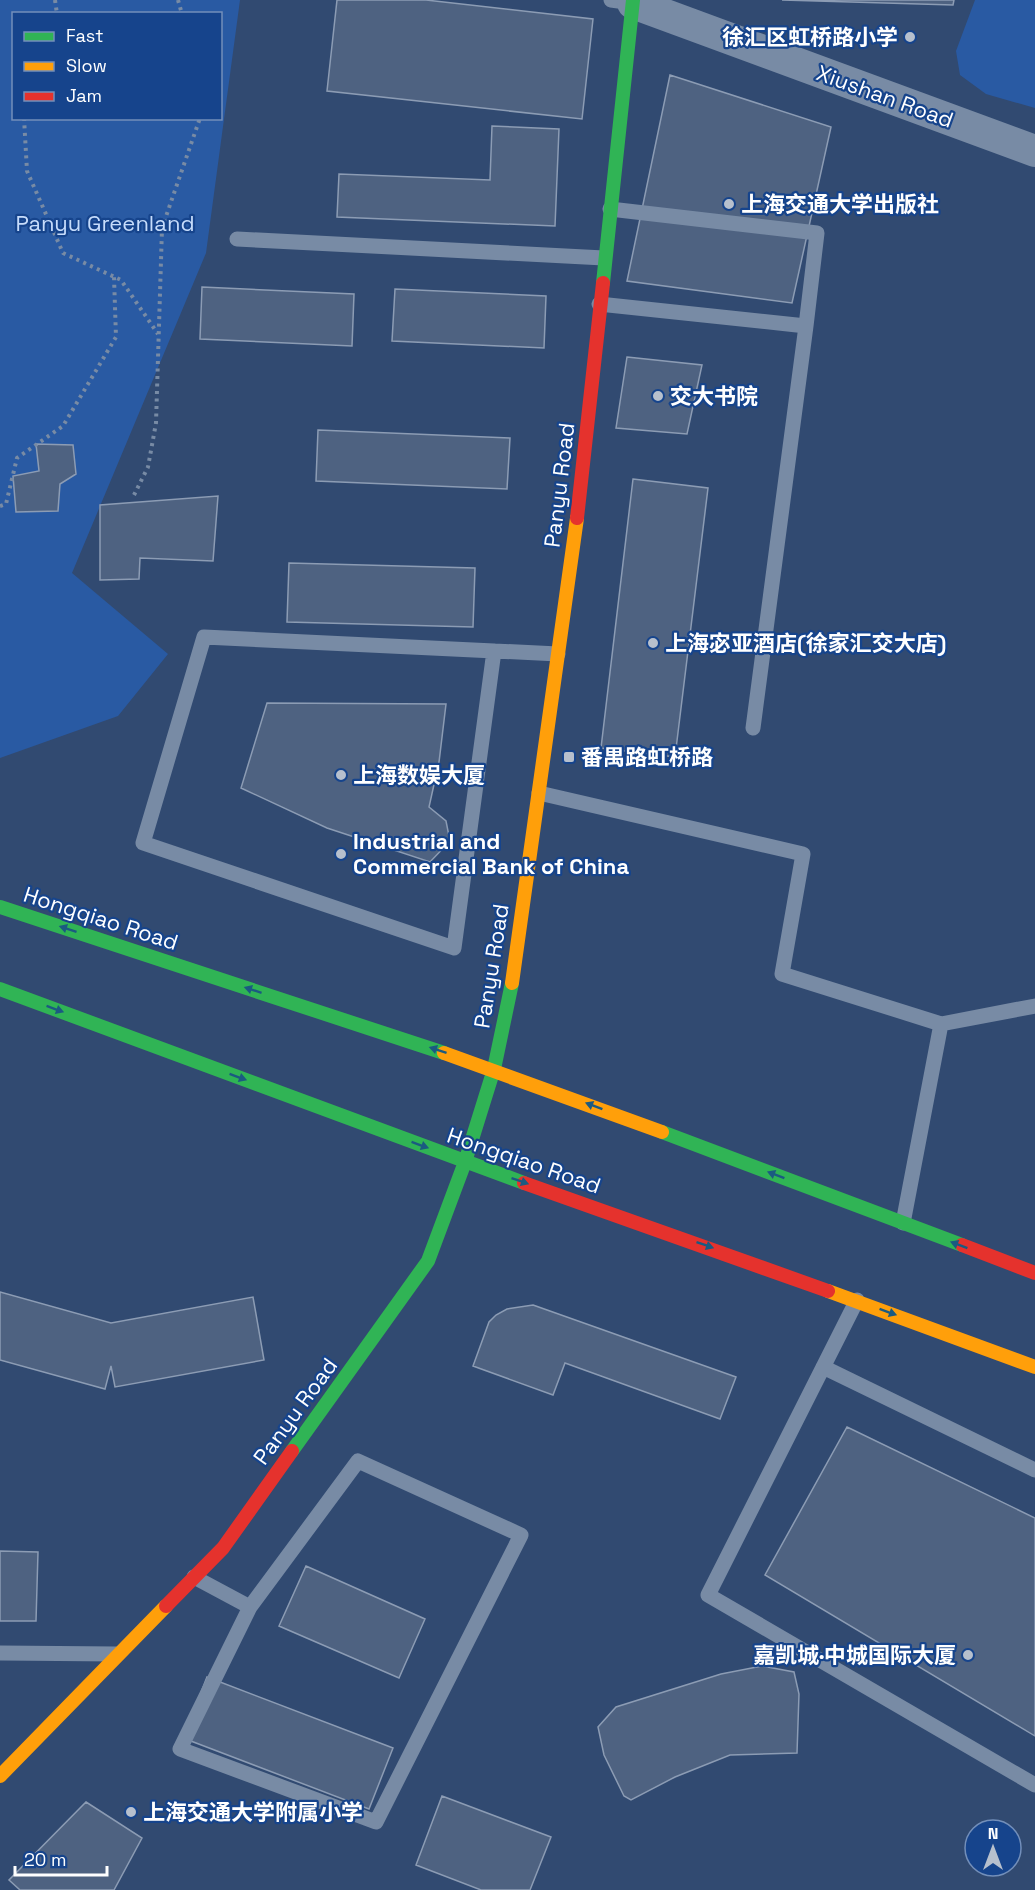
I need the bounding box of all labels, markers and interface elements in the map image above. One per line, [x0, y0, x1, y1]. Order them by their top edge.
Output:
legend [12, 12, 222, 120]
place label: 徐汇区虹桥路小学 [722, 23, 898, 51]
text: Fast [66, 24, 103, 47]
marker: 徐汇区虹桥路小学 [903, 30, 917, 44]
text: Slow [66, 54, 107, 77]
street label: Xiushan Road [813, 58, 957, 134]
text: Jam [66, 84, 102, 107]
place label: 上海交通大学出版社 [741, 190, 939, 218]
marker: 上海交通大学出版社 [722, 197, 736, 211]
park label: Panyu Greenland [15, 209, 195, 237]
place label: 交大书院 [670, 382, 758, 410]
marker: 交大书院 [651, 389, 665, 403]
street label: Panyu Road [537, 421, 581, 549]
place label: 上海宓亚酒店(徐家汇交大店) [665, 629, 946, 657]
marker: 上海宓亚酒店(徐家汇交大店) [646, 636, 660, 650]
place label: 番禺路虹桥路 [581, 743, 713, 771]
marker: 番禺路虹桥路 [562, 750, 576, 764]
place label: 上海数娱大厦 [353, 761, 485, 789]
marker: 上海数娱大厦 [334, 768, 348, 782]
place label: Industrial and Commercial Bank of China [353, 827, 629, 880]
marker: Industrial and Commercial Bank of China [334, 847, 348, 861]
street label: Hongqiao Road [20, 880, 182, 956]
street label: Panyu Road [467, 902, 515, 1030]
one-way arrow [59, 924, 77, 933]
one-way arrow [244, 984, 262, 994]
one-way arrow [46, 1005, 64, 1014]
one-way arrow [429, 1045, 447, 1055]
one-way arrow [229, 1072, 247, 1082]
one-way arrow [585, 1101, 603, 1111]
street label: Hongqiao Road [443, 1121, 605, 1199]
one-way arrow [411, 1141, 429, 1150]
one-way arrow [767, 1170, 785, 1180]
one-way arrow [512, 1177, 530, 1187]
one-way arrow [950, 1239, 968, 1249]
one-way arrow [696, 1241, 714, 1251]
one-way arrow [879, 1307, 897, 1317]
street label: Panyu Road [247, 1352, 343, 1470]
place label: 嘉凯城·中城国际大厦 [753, 1641, 956, 1669]
marker: 嘉凯城·中城国际大厦 [961, 1648, 975, 1662]
place label: 上海交通大学附属小学 [143, 1798, 363, 1826]
marker: 上海交通大学附属小学 [124, 1805, 138, 1819]
north arrow [963, 1818, 1023, 1878]
text: N [988, 1823, 998, 1844]
scale bar [15, 1839, 106, 1877]
text: 20 m [24, 1848, 67, 1871]

